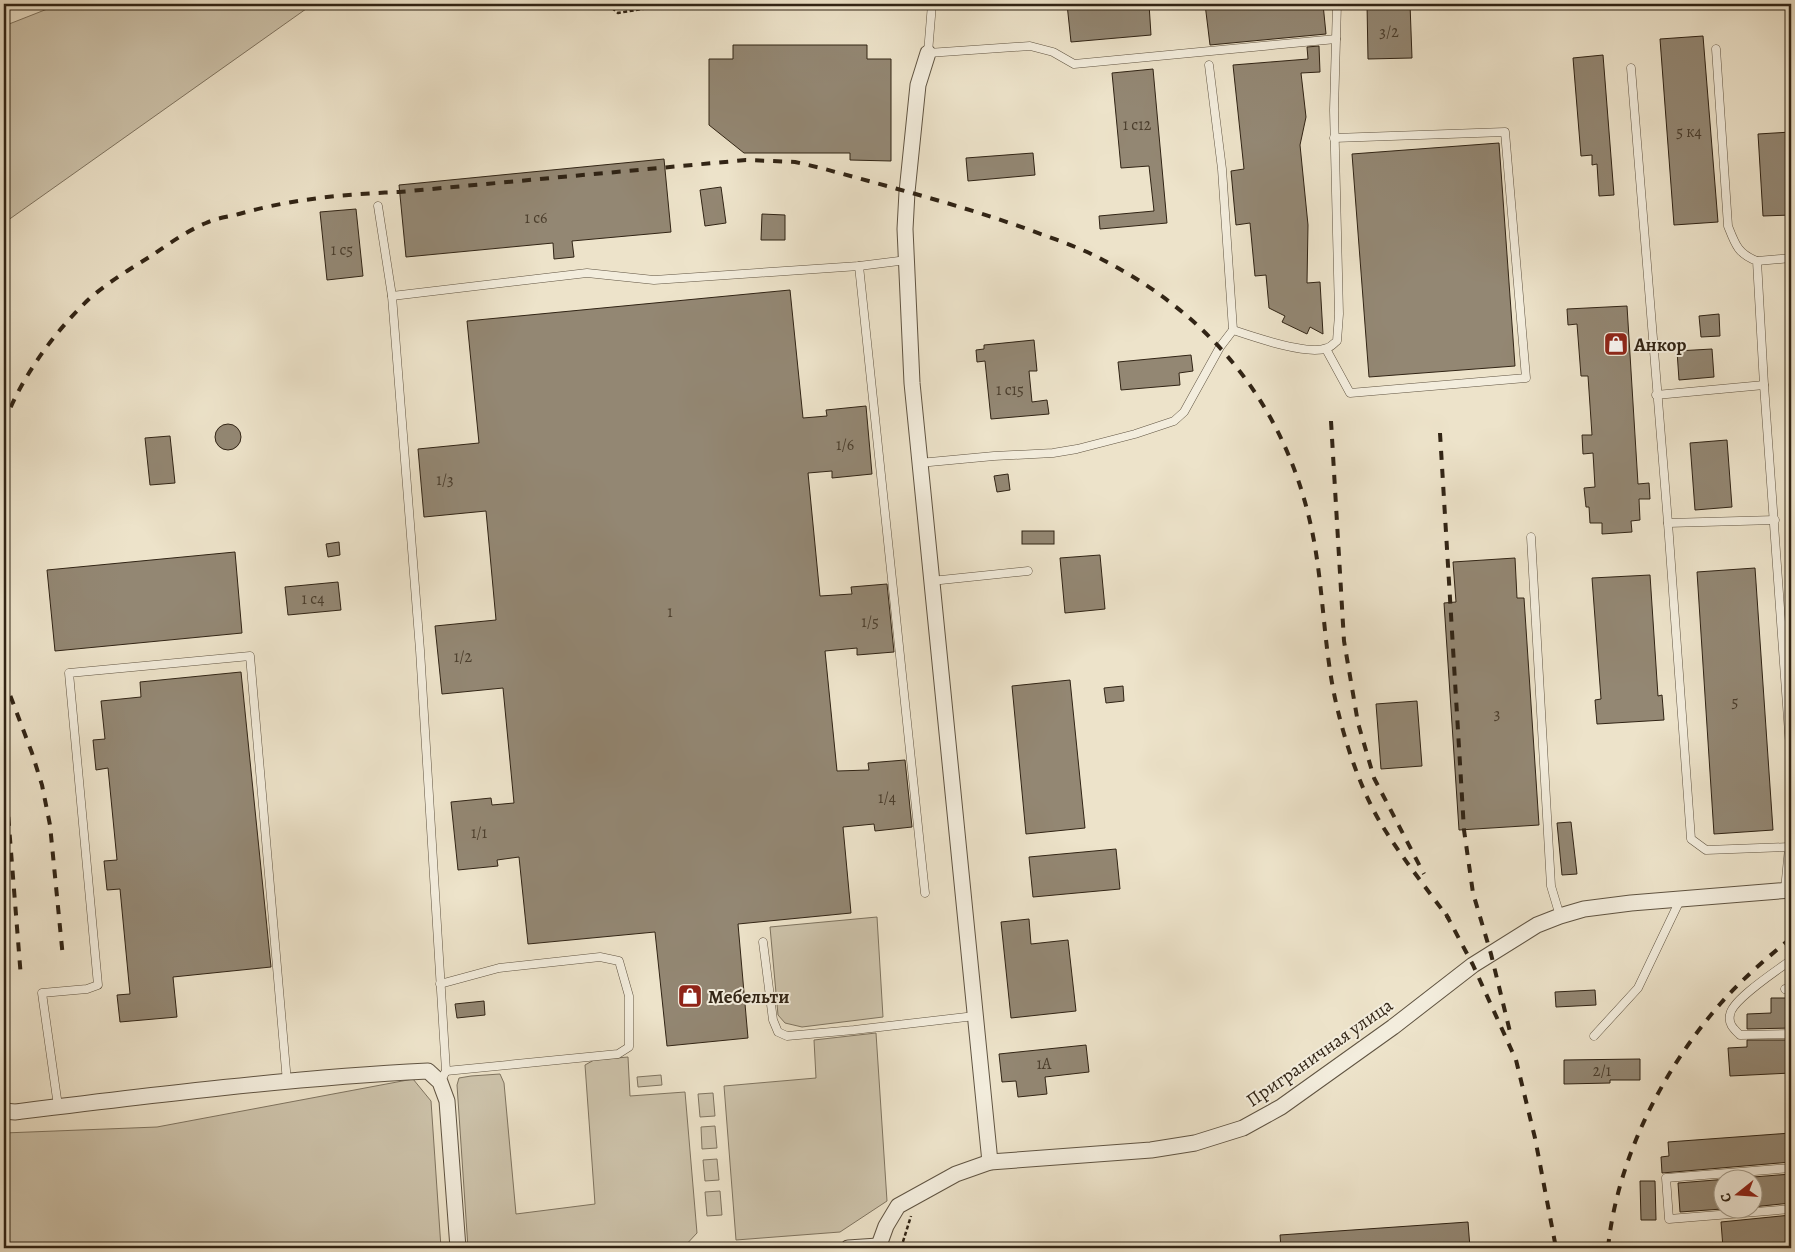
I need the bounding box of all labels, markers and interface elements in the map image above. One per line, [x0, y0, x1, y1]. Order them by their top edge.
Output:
house number: 3/2 [1379, 21, 1399, 43]
house number: 1 с12 [1123, 114, 1152, 136]
house number: 5 к4 [1676, 121, 1702, 143]
house number: 1 с6 [525, 207, 547, 229]
house number: 1 с5 [331, 239, 353, 261]
shop icon: Анкор [1603, 331, 1629, 357]
place label: Анкор [1633, 332, 1686, 358]
house number: 1 с15 [996, 379, 1024, 401]
house number: 1/6 [836, 434, 854, 456]
house number: 1/3 [436, 469, 454, 491]
house number: 1 с4 [302, 588, 324, 610]
house number: 1 [667, 601, 673, 623]
house number: 1/5 [861, 611, 879, 633]
house number: 1/2 [454, 646, 473, 668]
house number: 5 [1732, 691, 1739, 713]
house number: 3 [1494, 703, 1500, 725]
house number: 1/4 [878, 787, 896, 809]
house number: 1/1 [471, 822, 488, 844]
shop icon: Мебельти [677, 983, 703, 1009]
place label: Мебельти [708, 984, 790, 1010]
street label: Приграничная улица [1241, 992, 1398, 1113]
house number: 1А [1037, 1053, 1052, 1075]
house number: 2/1 [1593, 1060, 1612, 1082]
north arrow [1712, 1170, 1762, 1220]
text: С [1716, 1190, 1736, 1205]

